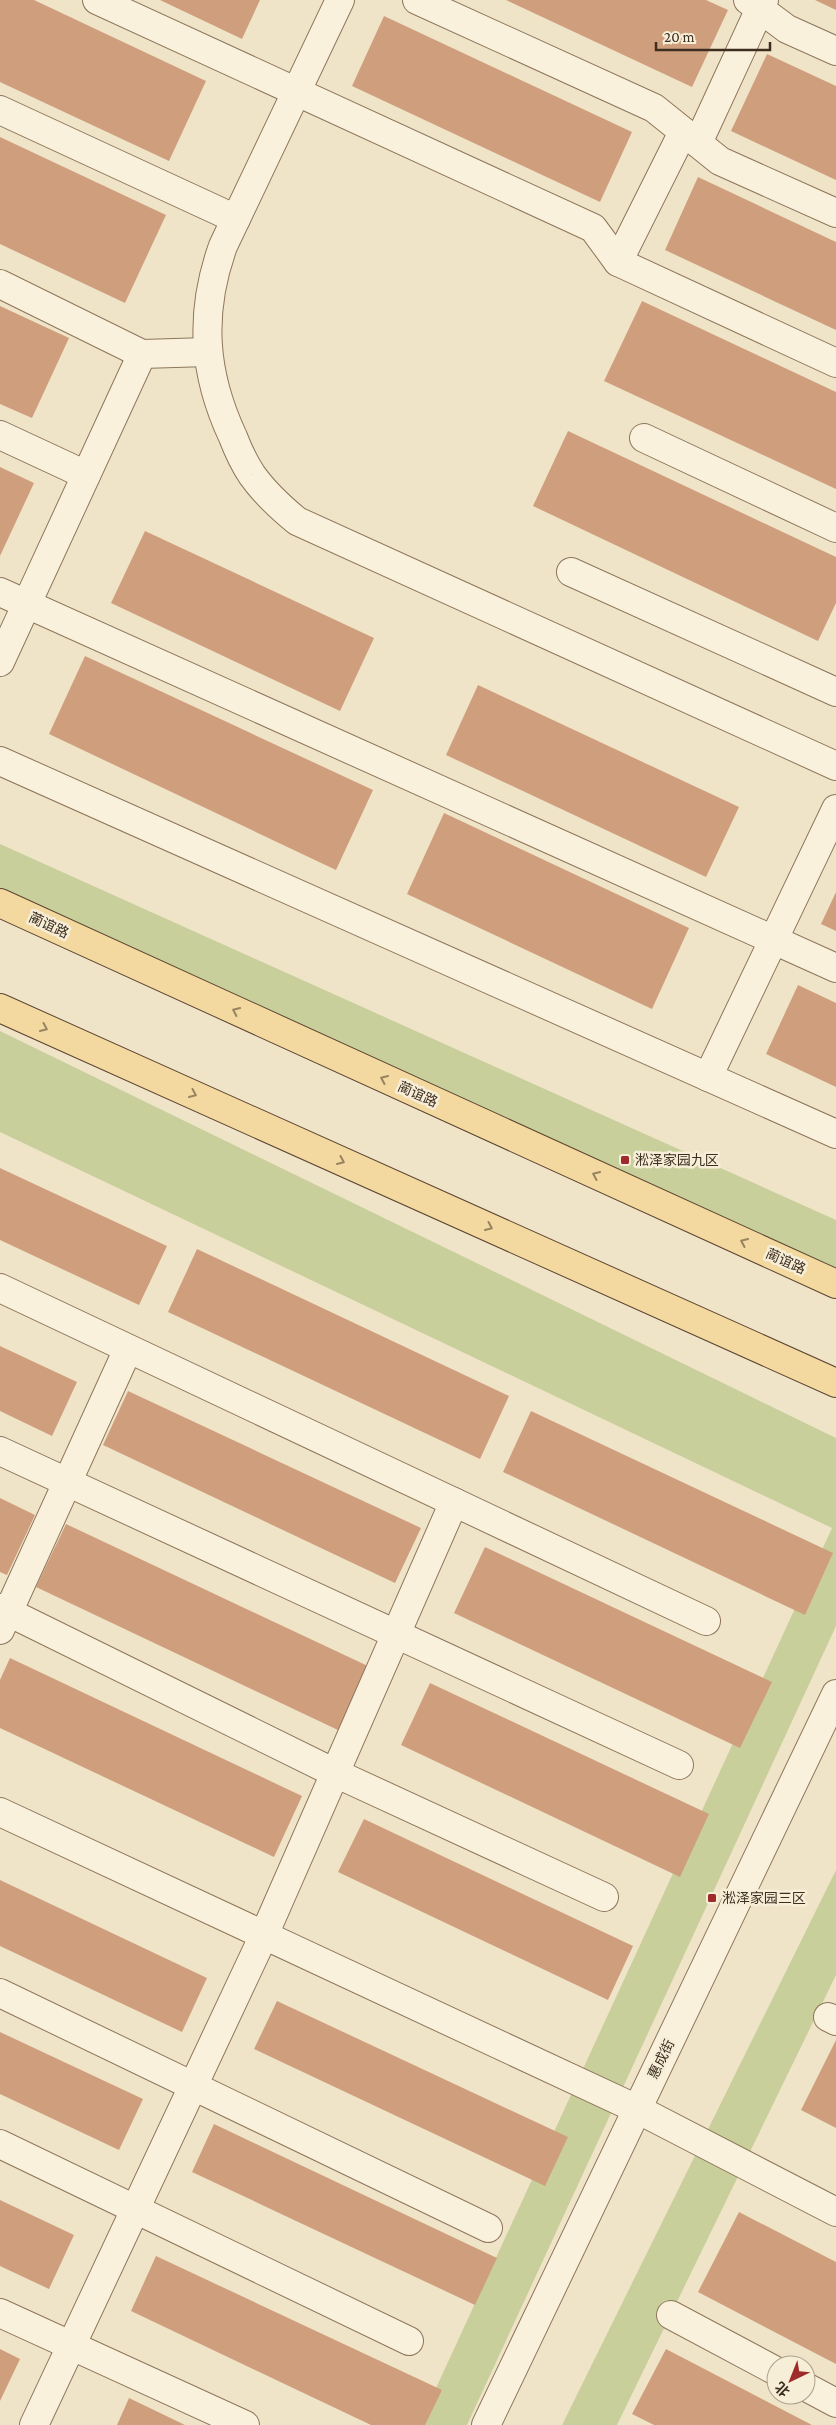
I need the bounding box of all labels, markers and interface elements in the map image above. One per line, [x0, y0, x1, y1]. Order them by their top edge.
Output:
scale bar [656, 20, 770, 52]
text: 20 m [664, 29, 695, 45]
street label: 蔺谊路 [27, 909, 71, 941]
one-way arrow [232, 1007, 241, 1017]
one-way arrow [39, 1021, 48, 1032]
one-way arrow [380, 1074, 389, 1085]
street label: 蔺谊路 [396, 1078, 440, 1110]
one-way arrow [188, 1088, 197, 1099]
place label: 淞泽家园九区 [635, 1152, 719, 1168]
one-way arrow [336, 1154, 345, 1165]
marker: 淞泽家园九区 [619, 1154, 631, 1166]
one-way arrow [592, 1170, 601, 1181]
one-way arrow [484, 1221, 493, 1232]
one-way arrow [740, 1238, 749, 1248]
street label: 蔺谊路 [764, 1245, 808, 1277]
place label: 淞泽家园三区 [722, 1890, 806, 1906]
marker: 淞泽家园三区 [706, 1892, 718, 1904]
street label: 惠成街 [645, 2037, 677, 2081]
north arrow [766, 2355, 816, 2405]
text: 北 [772, 2379, 793, 2400]

